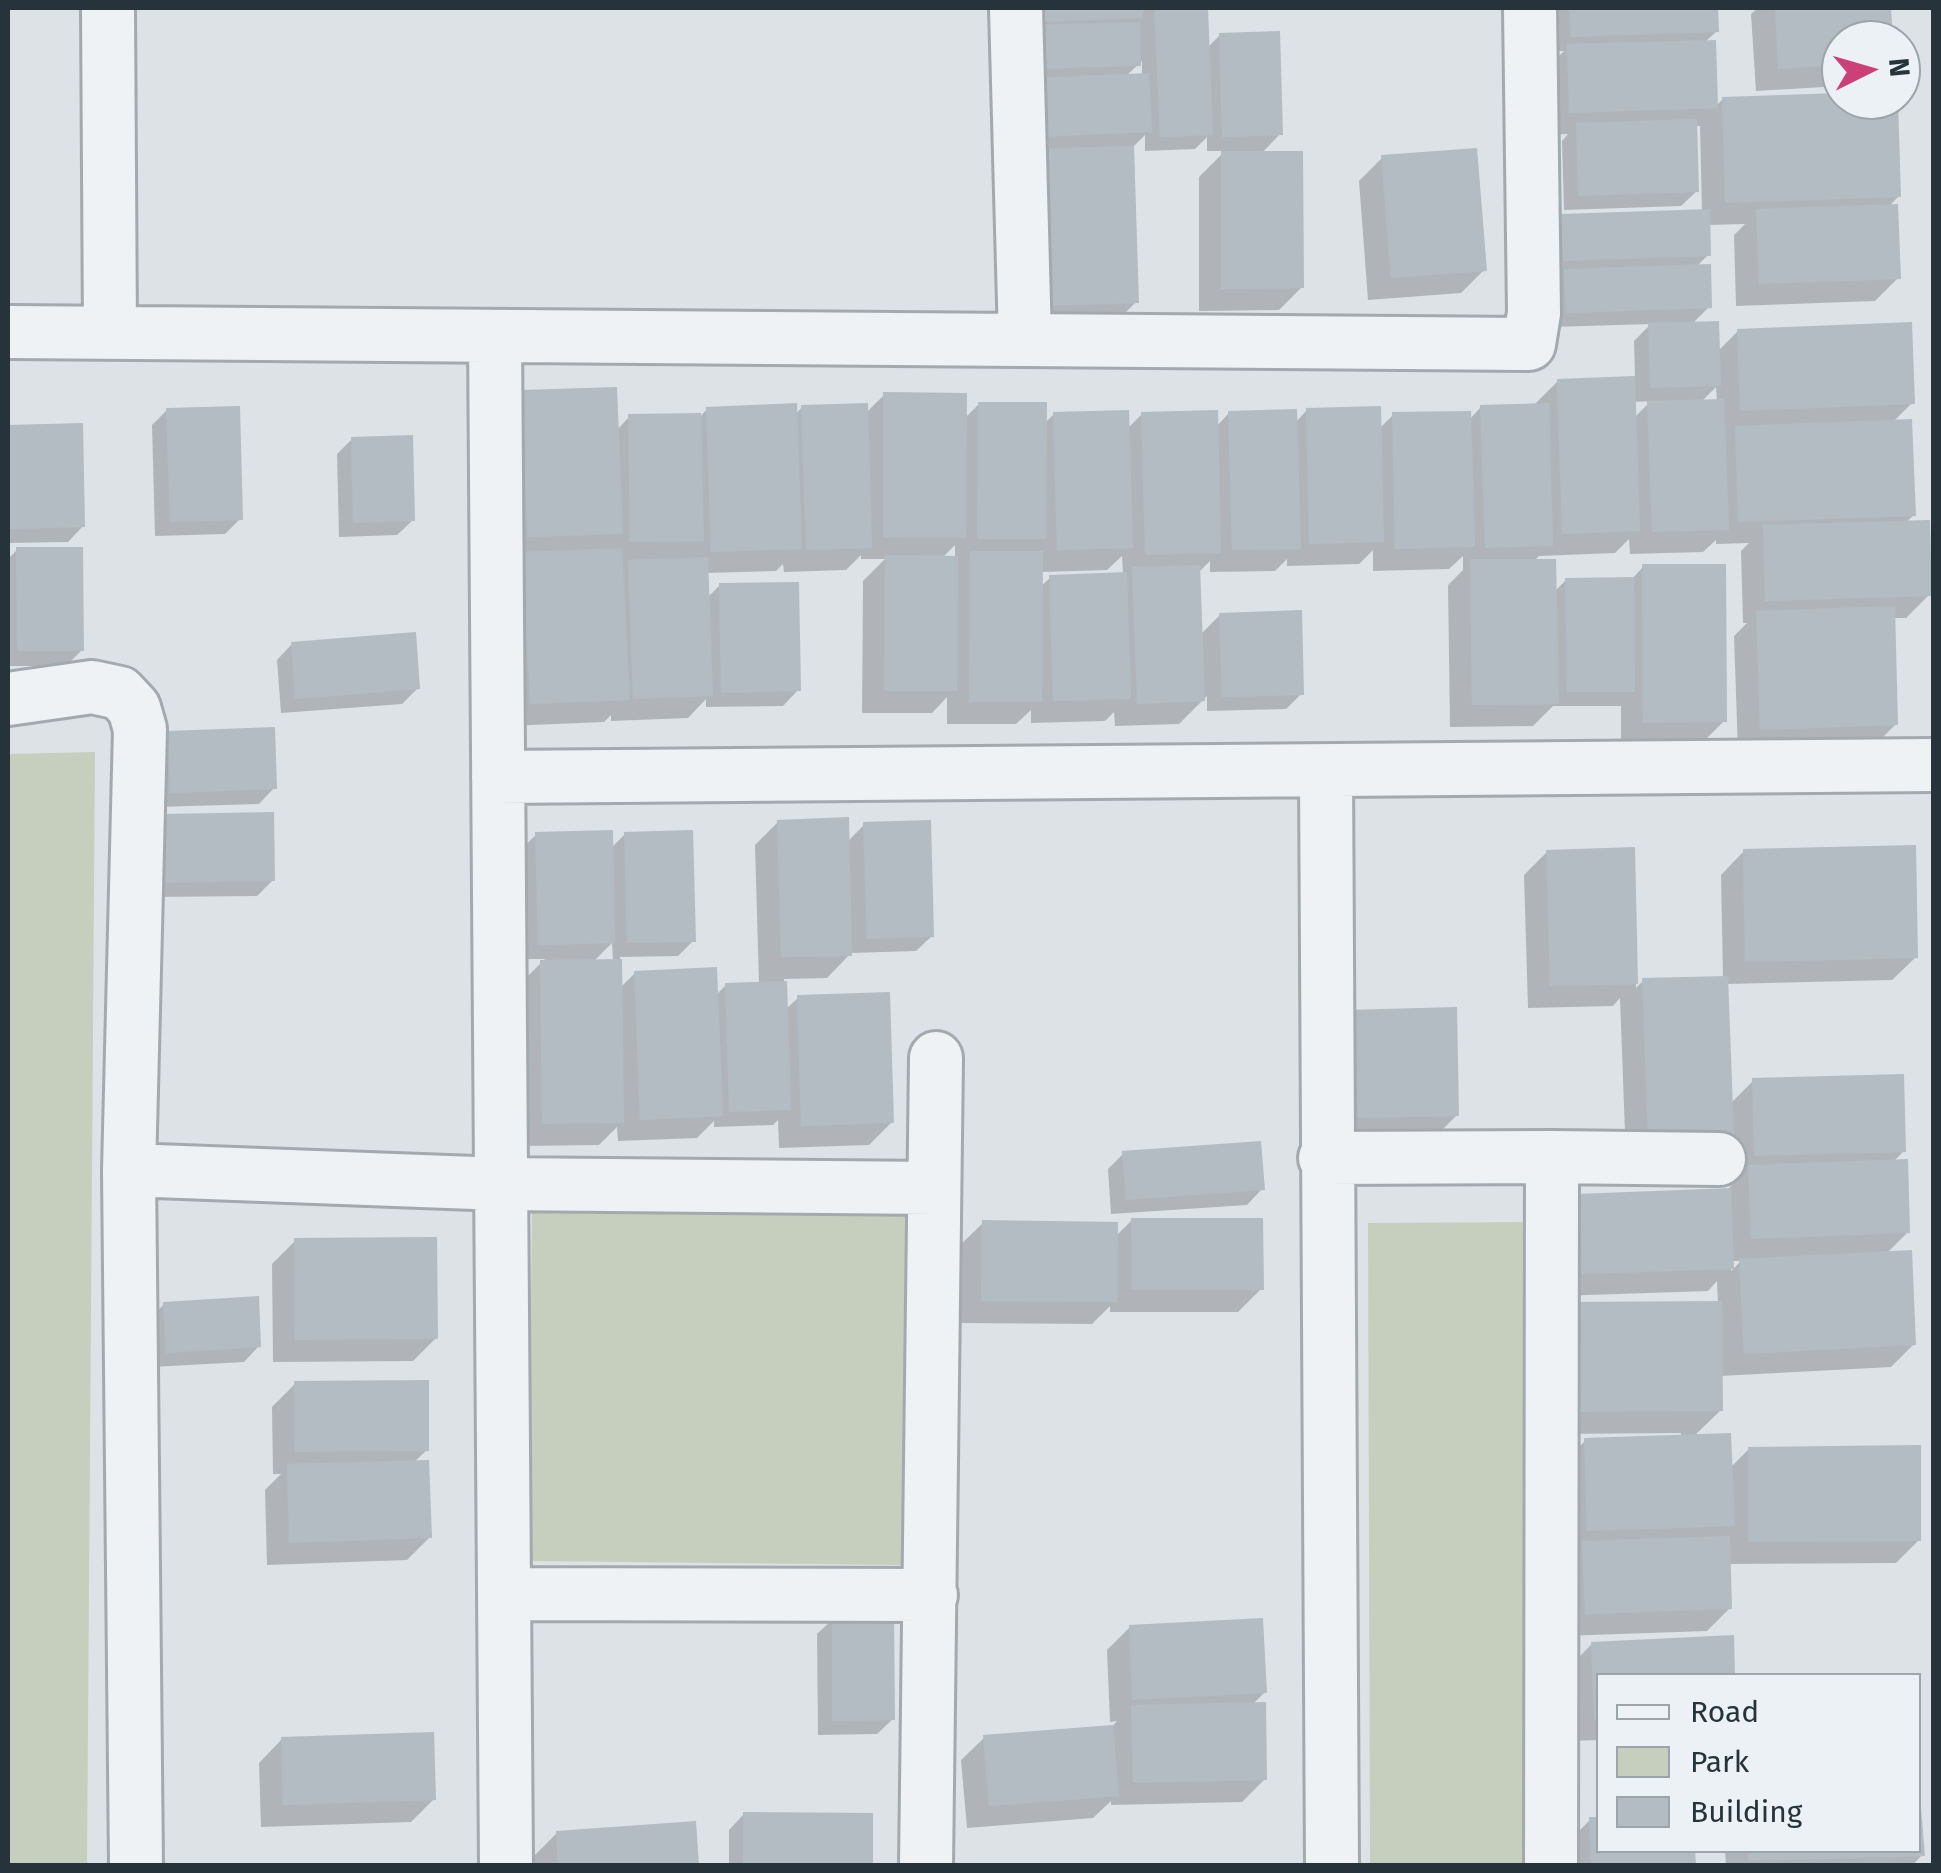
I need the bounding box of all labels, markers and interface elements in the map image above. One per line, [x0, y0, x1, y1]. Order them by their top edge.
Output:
north arrow [1821, 20, 1921, 120]
text: N [1882, 57, 1917, 78]
legend [1596, 1673, 1921, 1853]
text: Road [1690, 1694, 1759, 1730]
text: Park [1690, 1744, 1749, 1780]
text: Building [1690, 1794, 1802, 1830]

